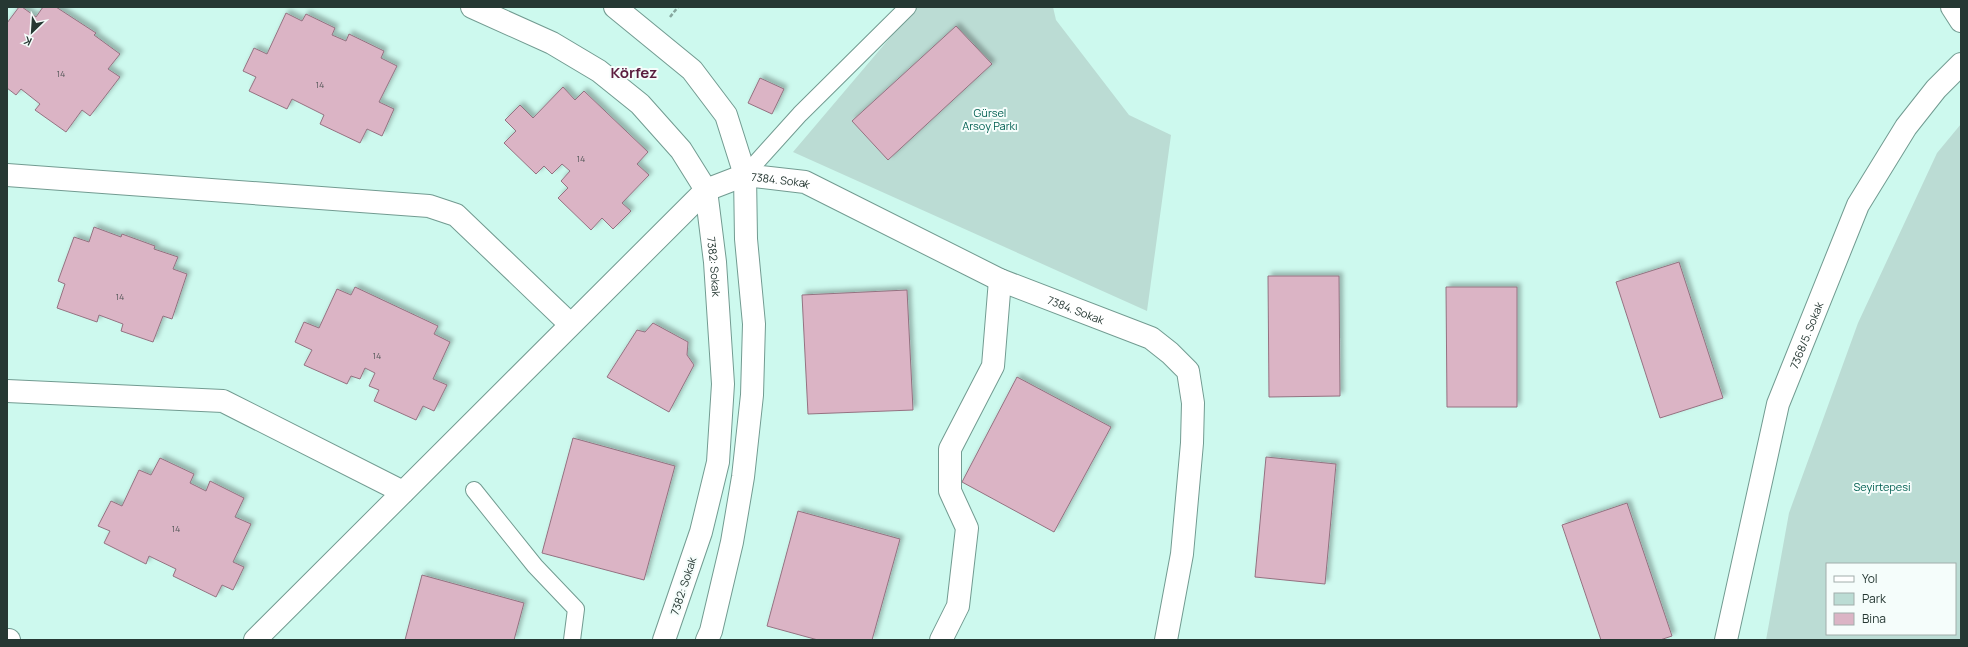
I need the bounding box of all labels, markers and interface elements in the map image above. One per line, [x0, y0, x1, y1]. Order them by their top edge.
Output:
north arrow [12, 12, 52, 52]
text: K [20, 33, 34, 50]
district label: Körfez [611, 62, 657, 83]
house number: 14 [57, 67, 65, 80]
house number: 14 [316, 78, 324, 91]
park label: Gürsel Arsoy Parkı [962, 105, 1018, 133]
house number: 14 [577, 152, 585, 165]
street label: 7384. Sokak [750, 168, 814, 191]
street label: 7382: Sokak [704, 236, 725, 298]
house number: 14 [116, 290, 124, 303]
street label: 7384. Sokak [1046, 292, 1107, 327]
street label: 7368/5. Sokak [1786, 299, 1826, 371]
house number: 14 [373, 349, 381, 362]
park label: Seyirtepesi [1853, 479, 1911, 494]
house number: 14 [172, 522, 180, 535]
street label: 7382: Sokak [667, 555, 700, 617]
legend [1826, 563, 1956, 635]
text: Yol [1862, 570, 1878, 587]
text: Park [1862, 590, 1887, 607]
text: Bina [1862, 610, 1886, 627]

